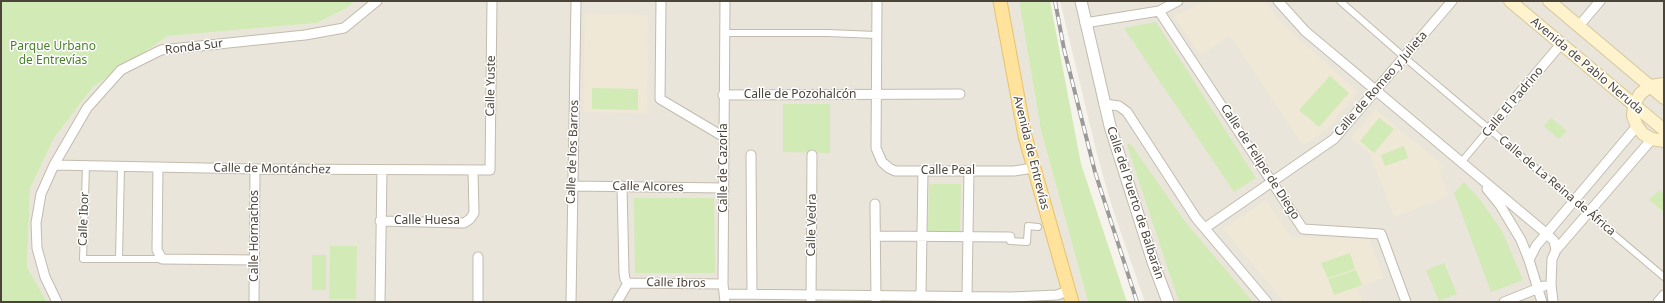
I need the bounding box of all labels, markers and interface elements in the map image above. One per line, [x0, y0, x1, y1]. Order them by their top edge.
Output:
street label: Avenida de Pablo Neruda [1528, 15, 1646, 117]
street label: Calle de Romeo y Julieta [1331, 28, 1431, 140]
street label: Ronda Sur [164, 36, 224, 58]
park label: Parque Urbano de Entrevías [10, 40, 96, 68]
street label: Calle Yuste [483, 55, 499, 117]
street label: Calle El Padrino [1479, 64, 1547, 140]
street label: Calle de Pozohalcón [744, 88, 856, 102]
street label: Avenida de Entrevías [1010, 95, 1052, 211]
street label: Calle de los Barros [564, 100, 582, 204]
street label: Calle de Felipe de Diego [1217, 102, 1303, 222]
street label: Calle de Cazorla [717, 123, 731, 213]
street label: Calle del Puerto de Balbarán [1103, 125, 1167, 281]
street label: Calle de La Reina de África [1496, 133, 1618, 239]
street label: Calle de Montánchez [213, 161, 331, 177]
street label: Calle Peal [921, 164, 975, 178]
street label: Calle Alcores [612, 179, 684, 195]
street label: Calle Hornachos [248, 190, 262, 282]
street label: Calle Ibor [76, 192, 92, 246]
street label: Calle Vedra [804, 193, 820, 257]
street label: Calle Huesa [394, 214, 460, 228]
street label: Calle Ibros [646, 275, 706, 291]

